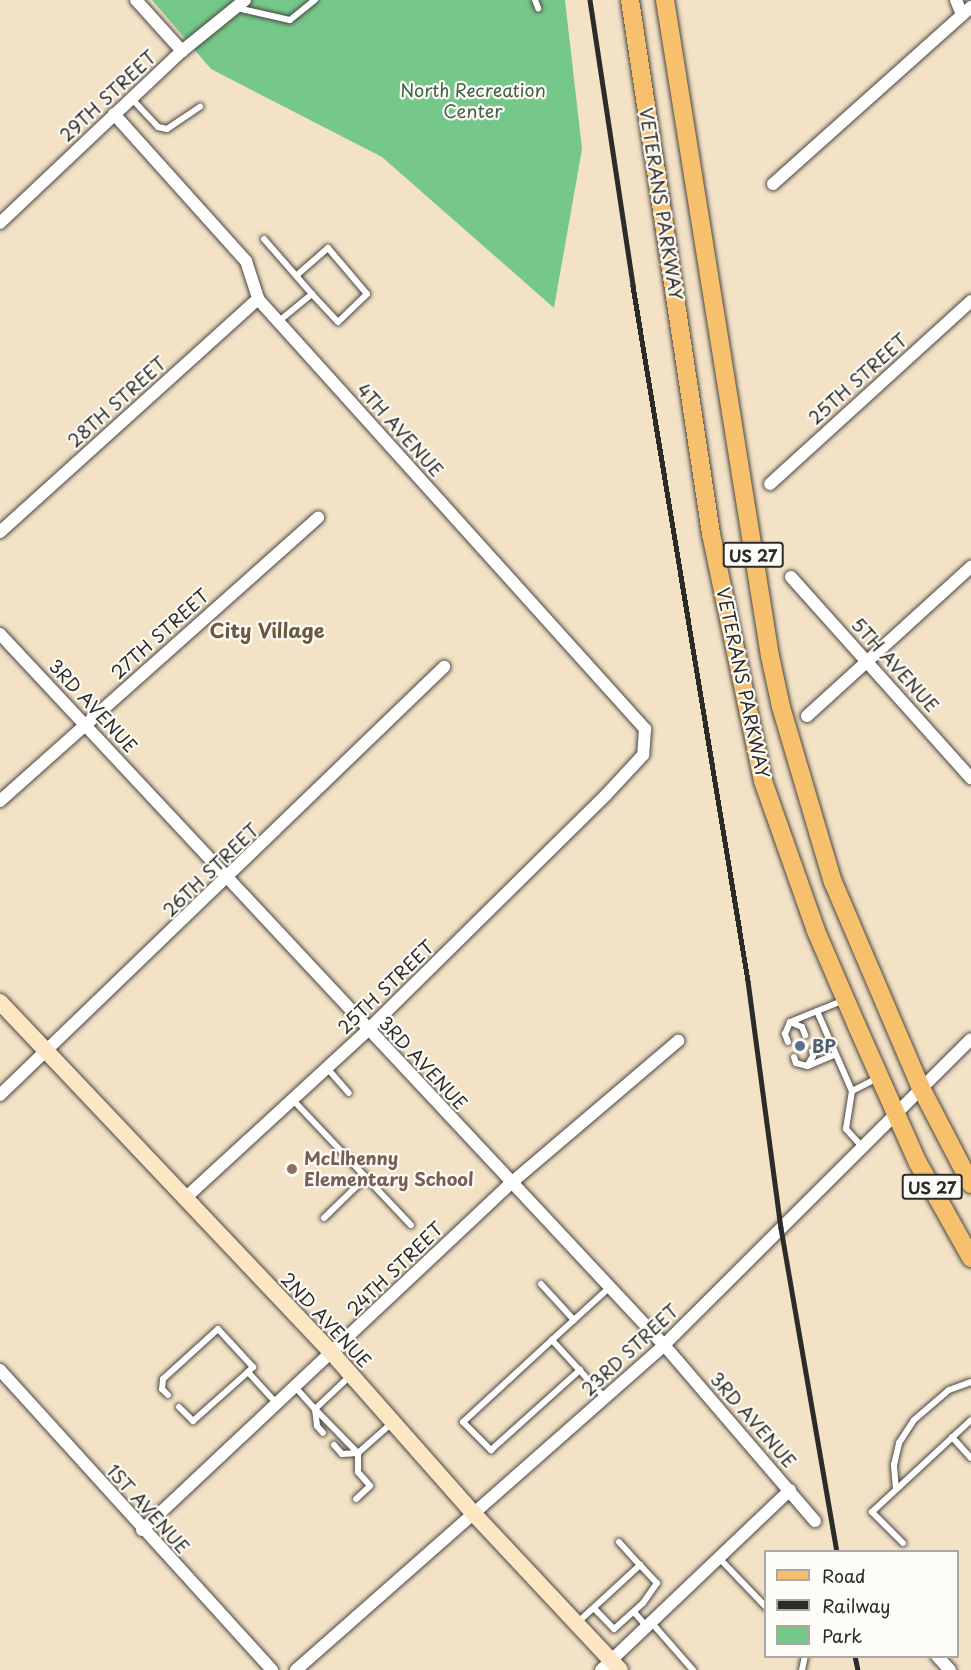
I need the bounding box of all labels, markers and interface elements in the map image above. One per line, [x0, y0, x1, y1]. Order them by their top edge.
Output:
street label: 29TH STREET [55, 46, 161, 146]
park label: North Recreation Center [399, 80, 547, 122]
street label: VETERANS PARKWAY [635, 107, 687, 301]
street label: 25TH STREET [804, 329, 912, 429]
street label: 28TH STREET [63, 352, 171, 452]
street label: 4TH AVENUE [352, 379, 448, 481]
road number: US 27 [723, 542, 783, 568]
street label: 27TH STREET [106, 584, 214, 684]
street label: VETERANS PARKWAY [712, 586, 774, 780]
street label: 5TH AVENUE [847, 614, 943, 716]
district label: City Village [209, 618, 325, 642]
street label: 3RD AVENUE [44, 655, 142, 757]
street label: 26TH STREET [158, 818, 264, 922]
street label: 25TH STREET [333, 936, 439, 1038]
street label: 3RD AVENUE [374, 1012, 472, 1114]
place label: BP [812, 1035, 836, 1057]
marker: BP [793, 1039, 807, 1053]
place label: McLlhenny Elementary School [304, 1148, 474, 1190]
marker: McLlhenny Elementary School [285, 1162, 299, 1176]
road number: US 27 [902, 1174, 962, 1200]
street label: 24TH STREET [342, 1217, 448, 1321]
street label: 2ND AVENUE [277, 1268, 375, 1372]
street label: 23RD STREET [576, 1299, 684, 1401]
street label: 3RD AVENUE [706, 1368, 800, 1472]
street label: 1ST AVENUE [102, 1460, 194, 1558]
legend [764, 1550, 959, 1658]
text: Road [822, 1562, 866, 1589]
text: Railway [822, 1592, 890, 1619]
text: Park [822, 1622, 862, 1649]

